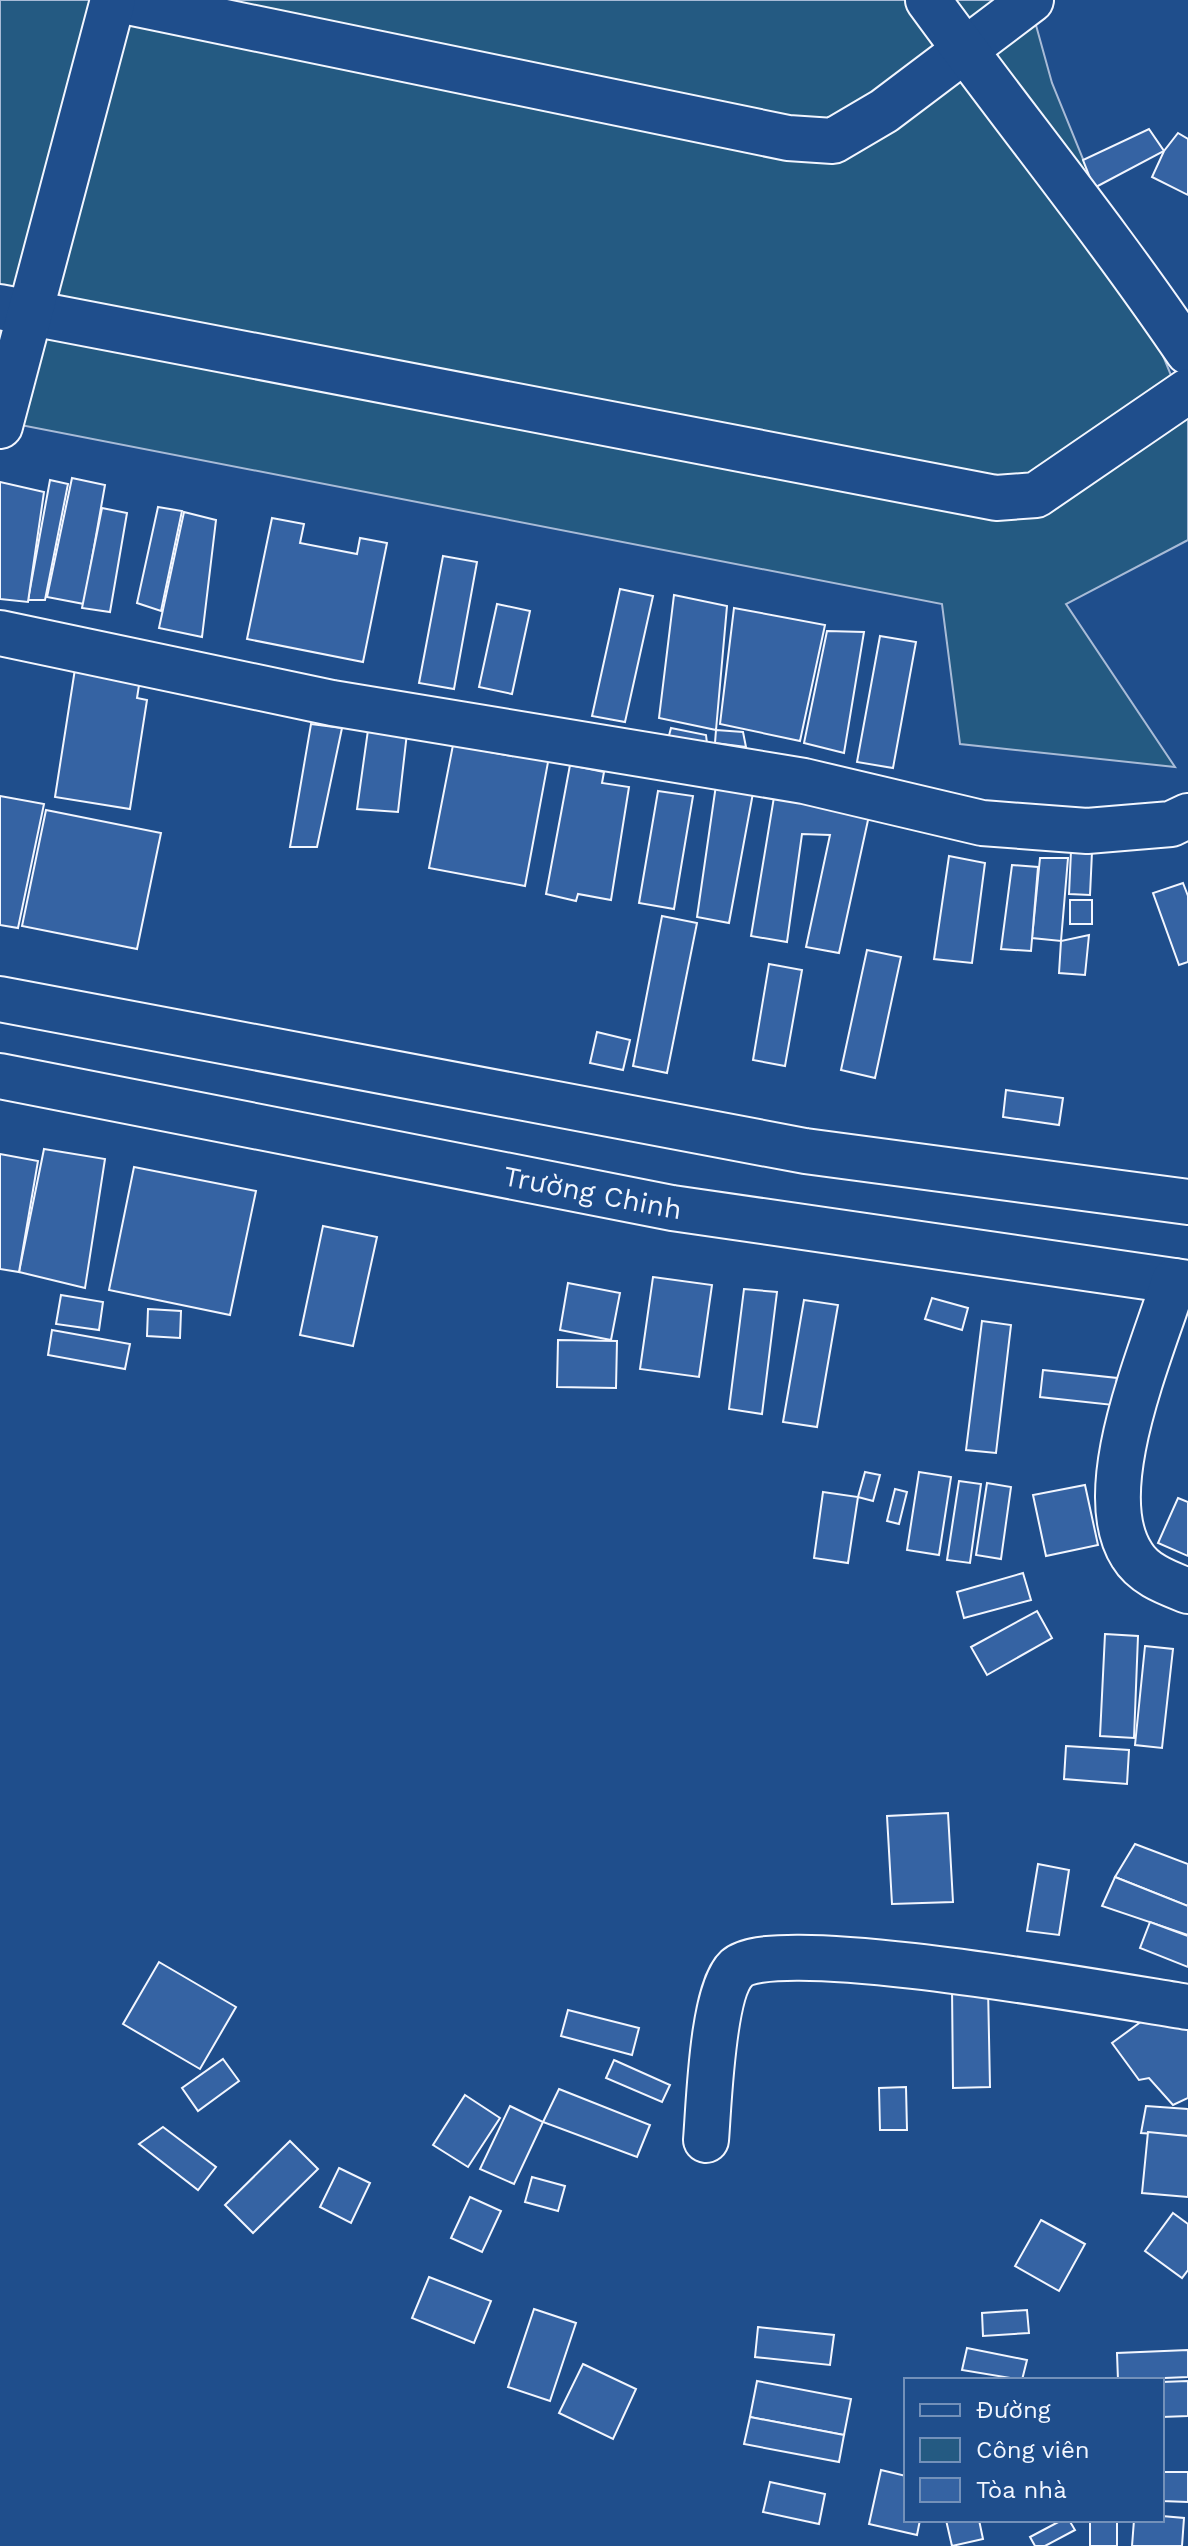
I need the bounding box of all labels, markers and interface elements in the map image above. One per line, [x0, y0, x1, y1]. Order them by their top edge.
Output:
street label: Trường Chinh [501, 1159, 684, 1226]
legend [904, 2378, 1164, 2522]
text: Đường [976, 2396, 1051, 2424]
text: Công viên [976, 2436, 1090, 2464]
text: Tòa nhà [976, 2476, 1067, 2504]

